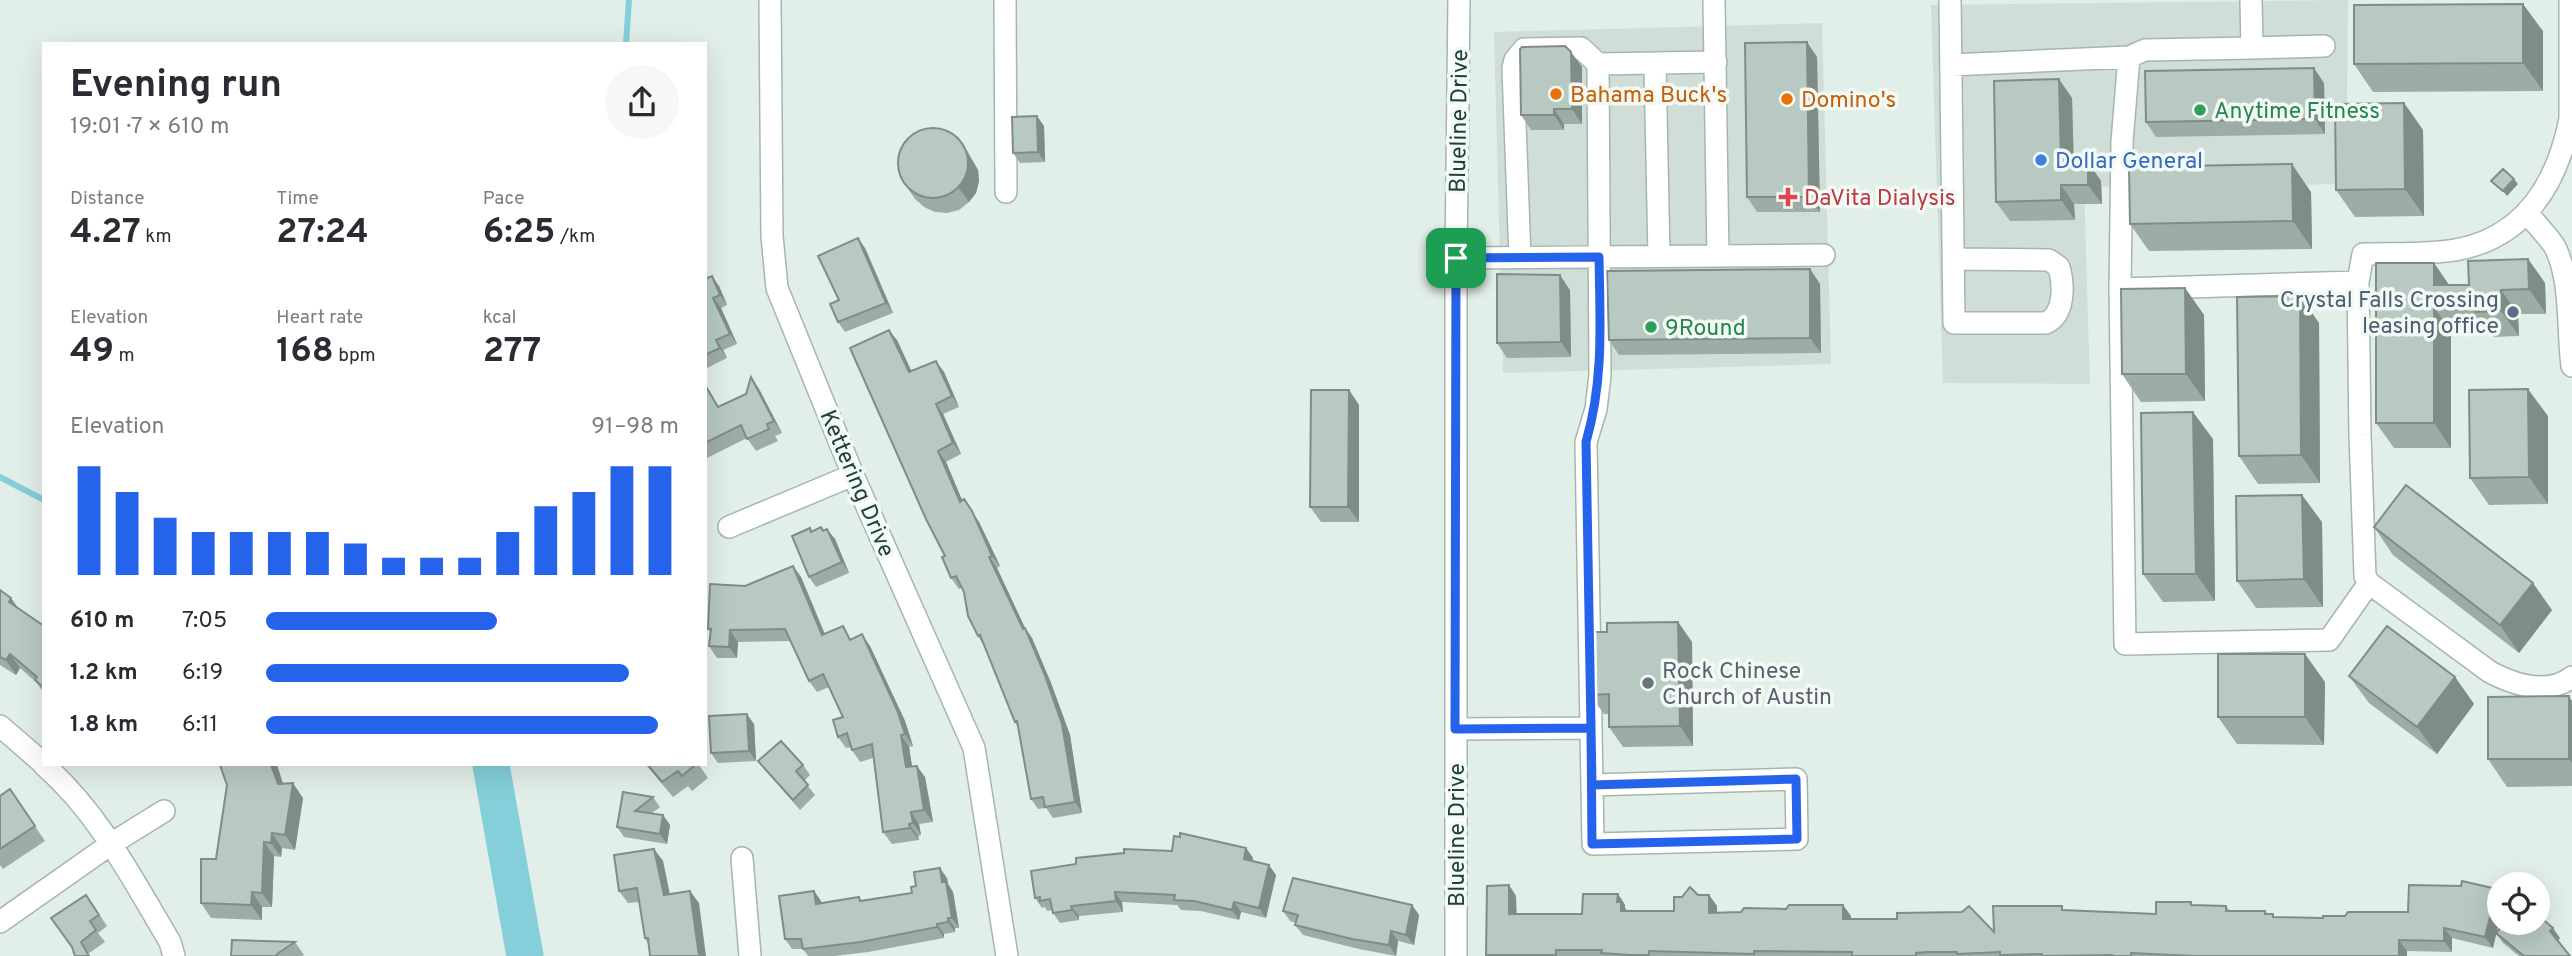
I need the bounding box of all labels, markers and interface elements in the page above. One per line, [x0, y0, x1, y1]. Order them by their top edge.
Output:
street label: Blueline Drive [1445, 49, 1476, 193]
text: Evening run [70, 62, 282, 111]
button: share [605, 65, 679, 139]
place label: Bahama Buck's [1570, 82, 1727, 111]
marker: Bahama Buck's [1548, 86, 1564, 102]
place label: Domino's [1801, 87, 1896, 116]
marker: Domino's [1779, 91, 1795, 107]
place label: Anytime Fitness [2214, 98, 2380, 127]
marker: Anytime Fitness [2192, 102, 2208, 118]
text: 19:01 · 7 × 610 m [70, 113, 229, 142]
place label: Dollar General [2055, 148, 2203, 177]
marker: Dollar General [2033, 152, 2049, 168]
place label: DaVita Dialysis [1804, 185, 1956, 214]
text: Distance [70, 187, 145, 211]
text: Time [276, 187, 319, 211]
text: Pace [483, 187, 524, 211]
marker: DaVita Dialysis [1778, 187, 1798, 207]
text: 4.27 [70, 211, 141, 255]
text: 27:24 [276, 211, 369, 255]
text: 6:25 [483, 211, 555, 255]
text: km [141, 225, 172, 249]
text: /km [555, 225, 595, 249]
pin [1426, 228, 1486, 288]
icon: arrive [1437, 239, 1475, 277]
place label: Crystal Falls Crossing leasing office [2280, 287, 2499, 342]
marker: Crystal Falls Crossing leasing office [2505, 304, 2521, 320]
text: Elevation [70, 306, 148, 330]
text: Heart rate [276, 306, 363, 330]
text: kcal [483, 306, 516, 330]
place label: 9Round [1665, 315, 1746, 344]
marker: 9Round [1643, 319, 1659, 335]
text: 49 [70, 330, 114, 374]
text: 168 [276, 330, 334, 374]
text: 277 [483, 330, 541, 374]
text: m [114, 344, 135, 368]
text: bpm [334, 344, 376, 368]
street label: Kettering Drive [812, 406, 900, 562]
text: Elevation [70, 413, 165, 442]
text: 91–98 m [591, 413, 679, 442]
text: 610 m [70, 607, 134, 636]
text: 7:05 [182, 607, 227, 636]
place label: Rock Chinese Church of Austin [1662, 658, 1832, 713]
text: 1.2 km [70, 659, 138, 688]
text: 6:19 [182, 659, 223, 688]
marker: Rock Chinese Church of Austin [1640, 675, 1656, 691]
text: 1.8 km [70, 711, 138, 740]
text: 6:11 [182, 711, 218, 740]
street label: Blueline Drive [1444, 763, 1473, 907]
map controls [2487, 872, 2550, 935]
button: locate [2487, 872, 2550, 935]

